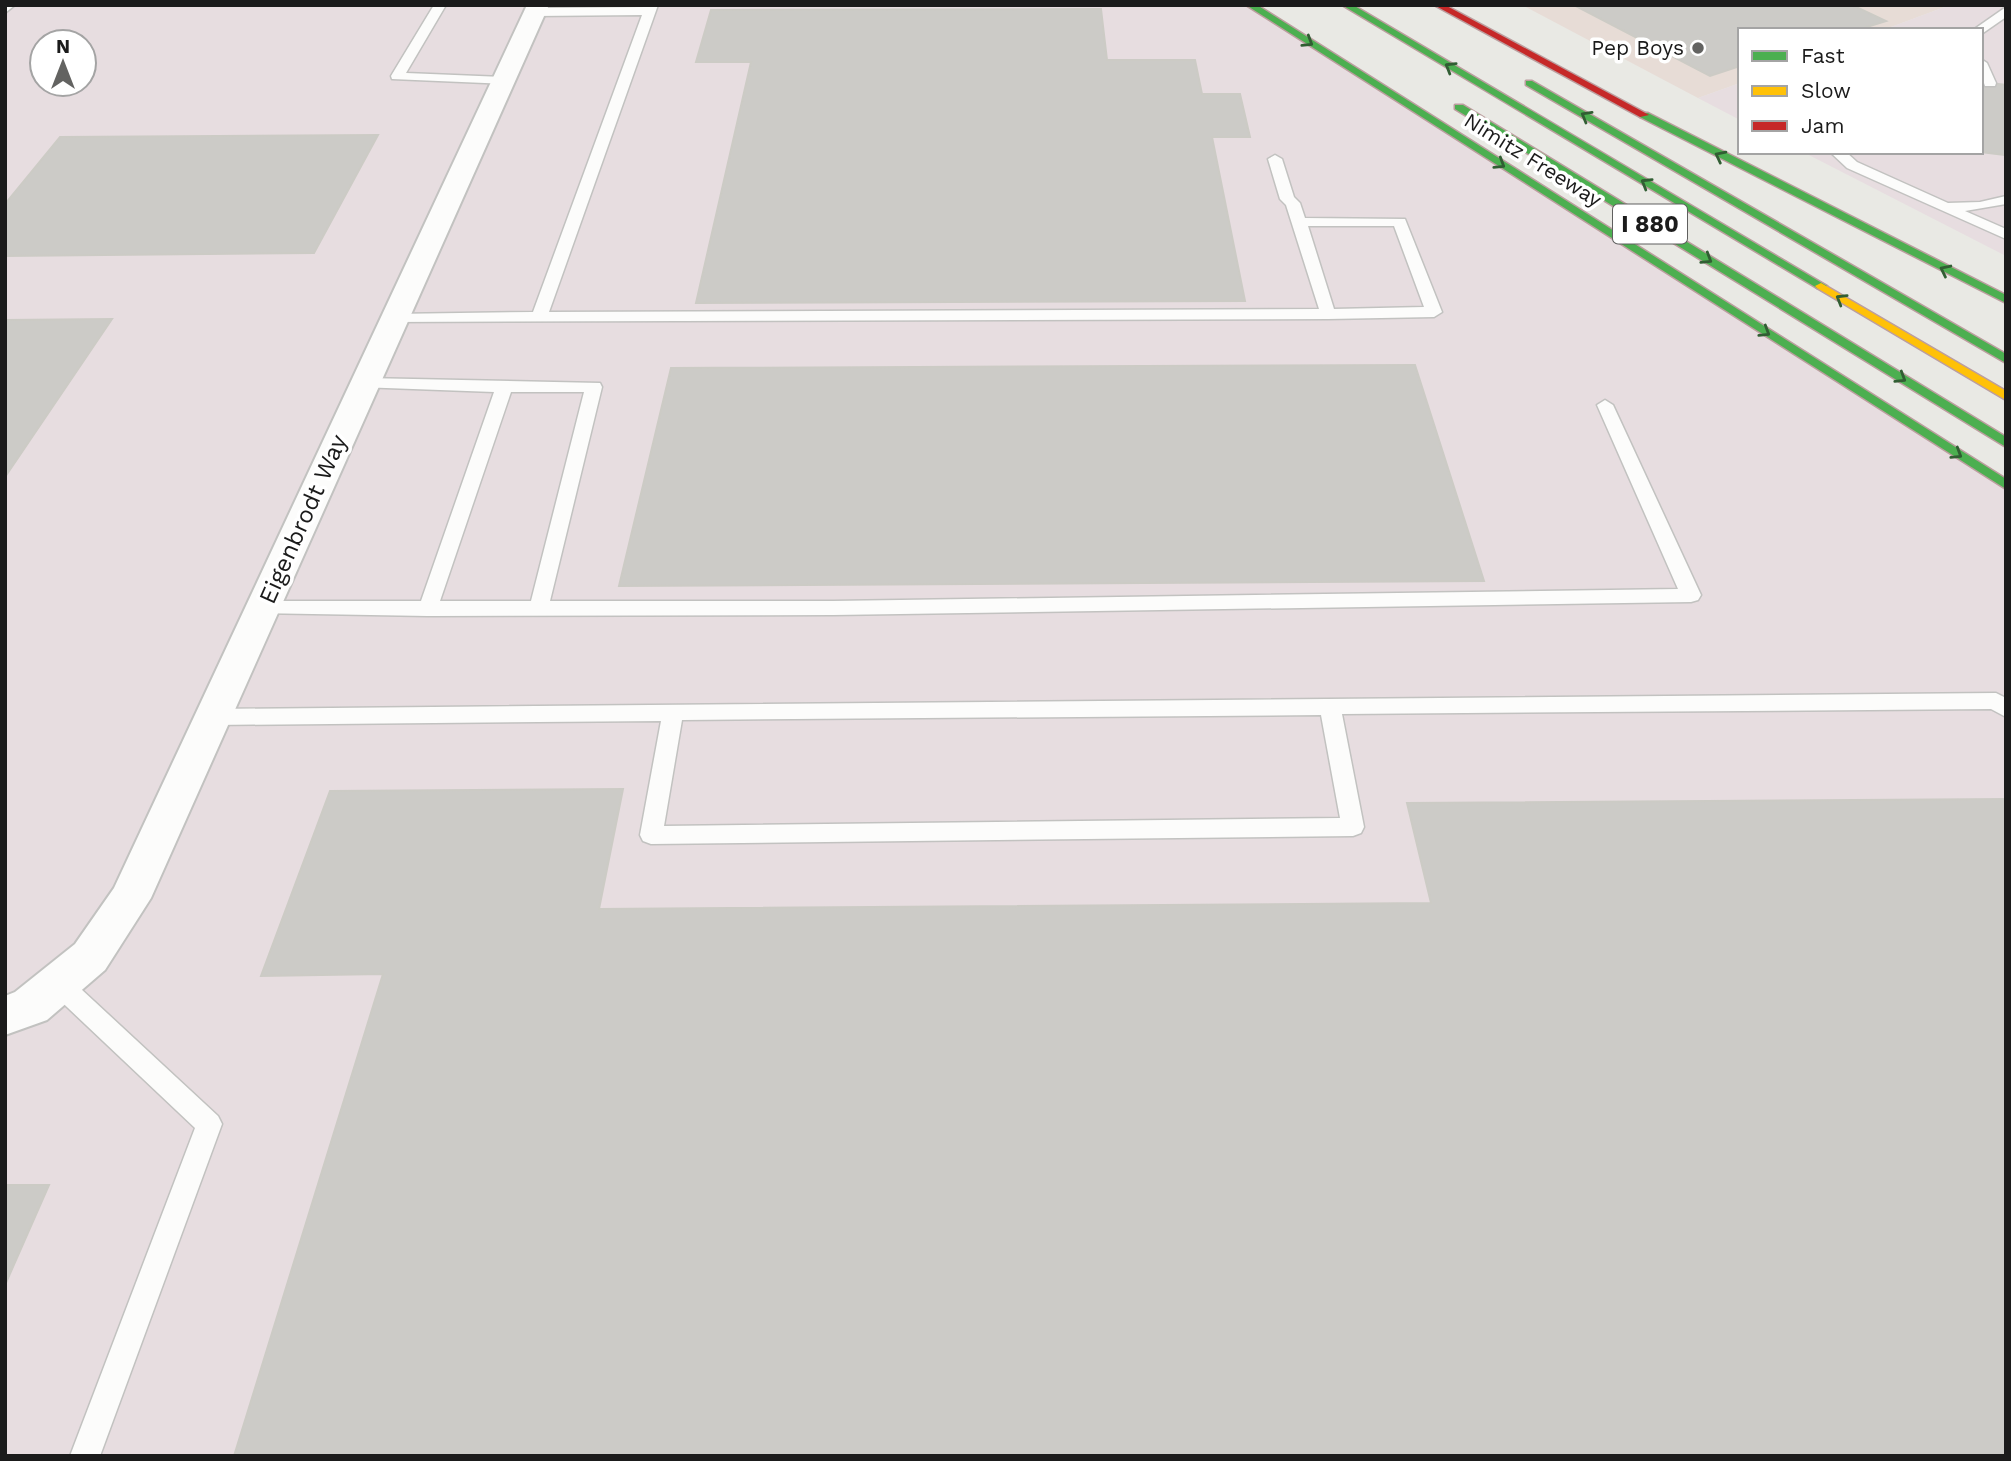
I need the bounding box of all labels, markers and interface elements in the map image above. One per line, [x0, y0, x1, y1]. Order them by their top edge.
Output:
north arrow [28, 28, 98, 98]
legend [1738, 28, 1983, 154]
one-way arrow [1300, 33, 1313, 46]
text: N [56, 35, 70, 58]
place label: Pep Boys [1591, 35, 1684, 60]
marker: Pep Boys [1690, 40, 1706, 56]
text: Fast [1801, 43, 1845, 68]
one-way arrow [1445, 62, 1458, 75]
text: Slow [1801, 78, 1851, 103]
street label: Nimitz Freeway [1460, 107, 1607, 212]
one-way arrow [1581, 111, 1594, 124]
text: Jam [1801, 113, 1844, 138]
one-way arrow [1715, 150, 1727, 164]
one-way arrow [1492, 155, 1505, 168]
one-way arrow [1640, 178, 1653, 191]
road number: I 880 [1613, 204, 1687, 244]
one-way arrow [1699, 250, 1712, 263]
one-way arrow [1940, 264, 1952, 278]
one-way arrow [1836, 294, 1849, 307]
one-way arrow [1758, 324, 1771, 337]
one-way arrow [1893, 369, 1906, 382]
street label: Eigenbrodt Way [253, 430, 353, 608]
one-way arrow [1950, 446, 1963, 459]

